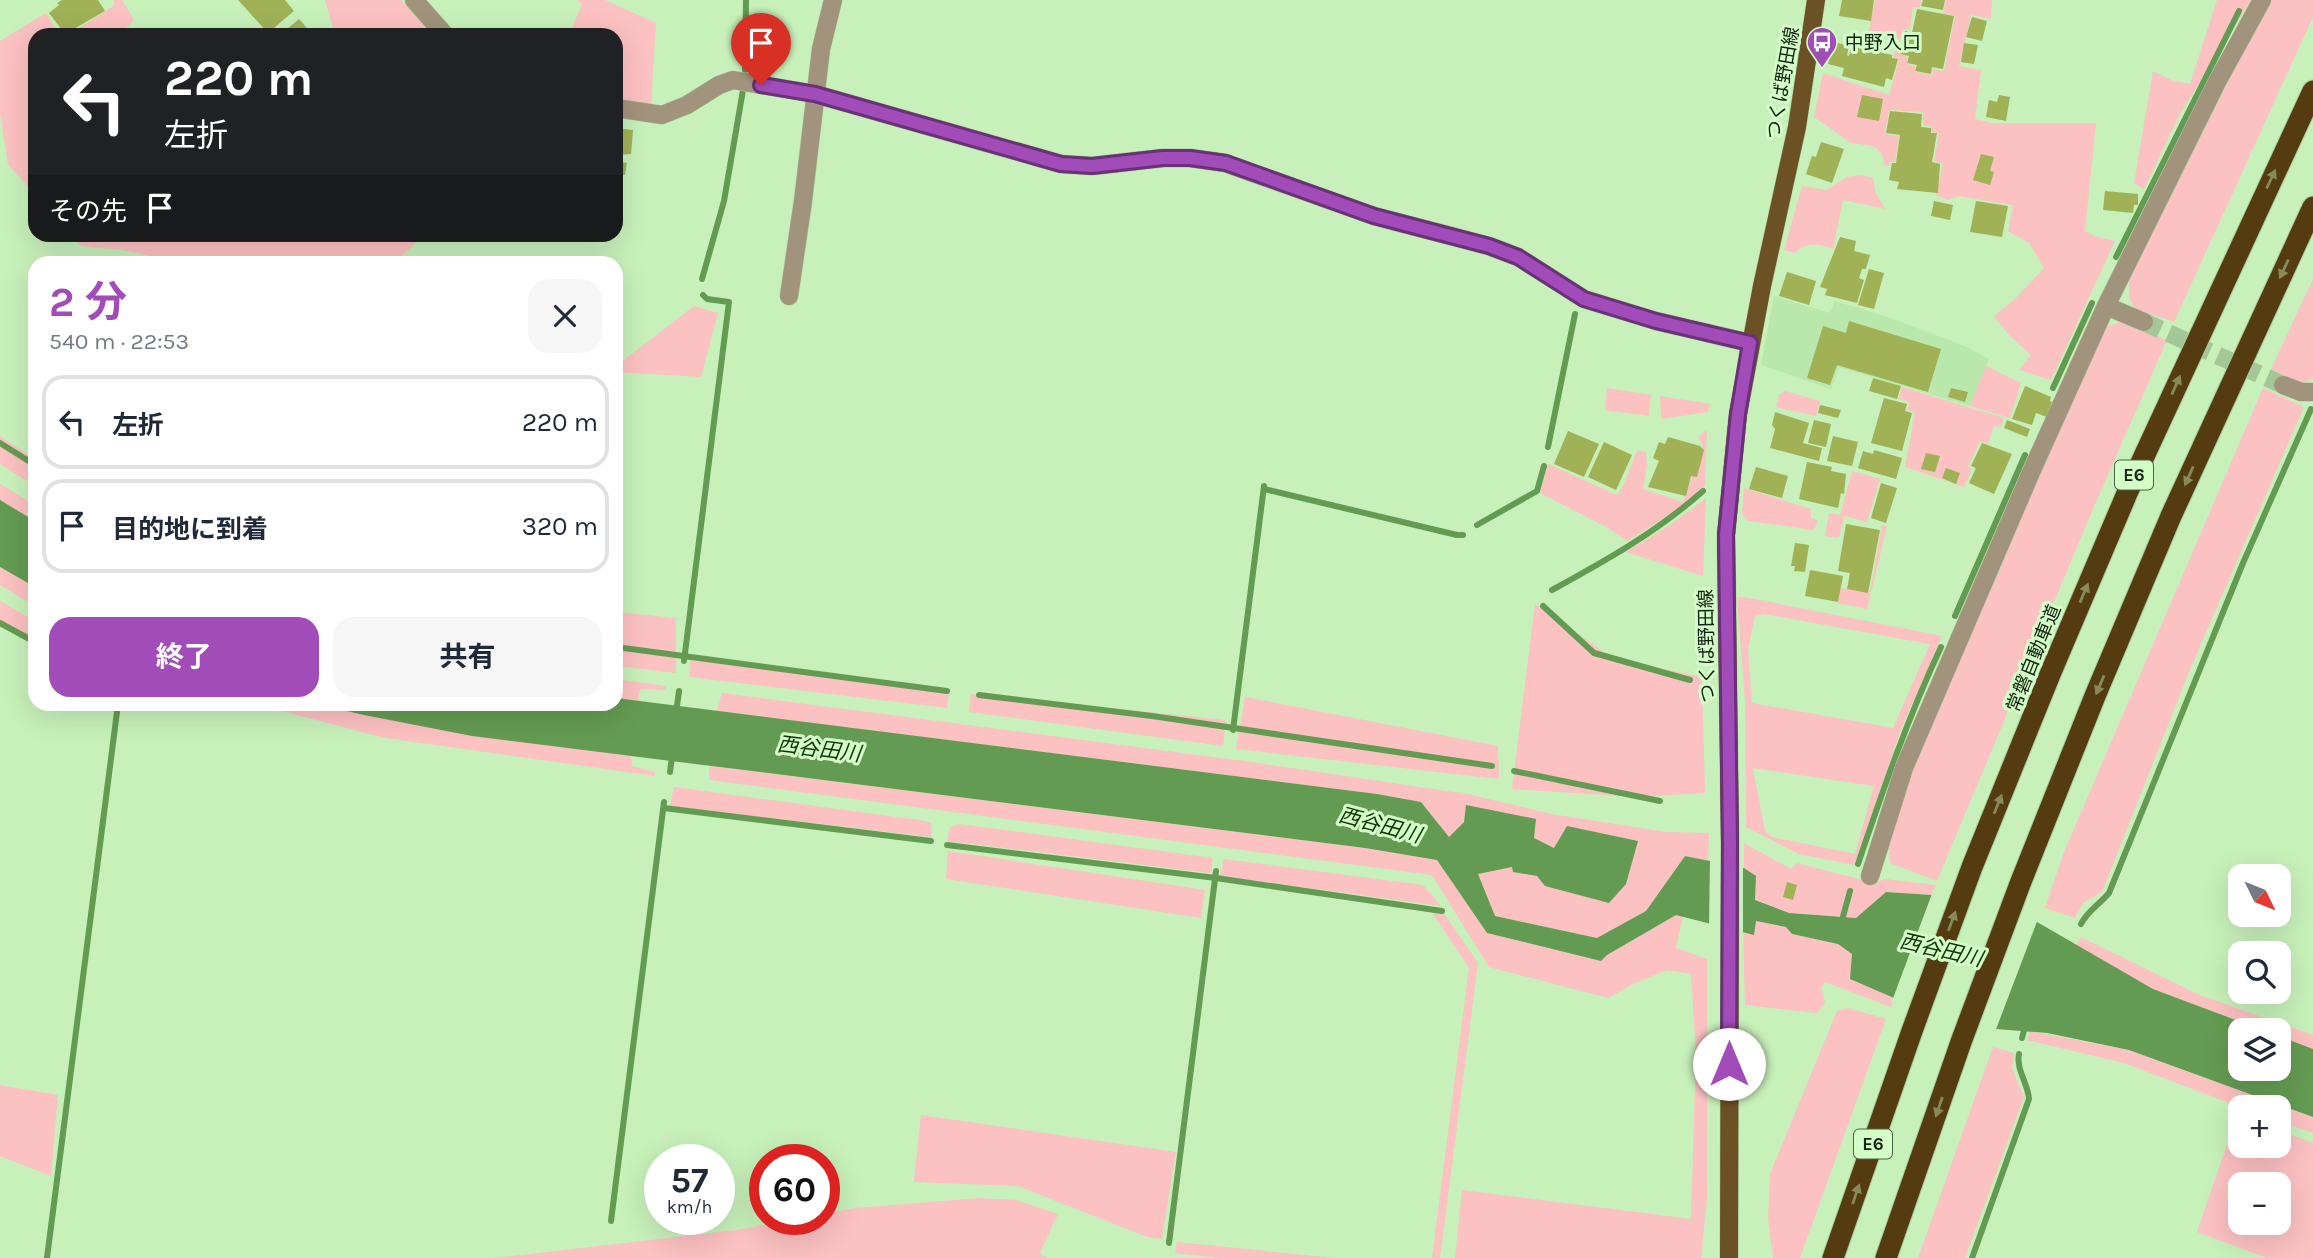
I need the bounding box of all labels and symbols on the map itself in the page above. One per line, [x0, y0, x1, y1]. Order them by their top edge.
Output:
pin [731, 13, 791, 85]
street label: つくば野田線 [1762, 25, 1804, 141]
bus stop icon: 中野入口 [1805, 25, 1839, 69]
place label: 中野入口 [1845, 32, 1921, 54]
one-way arrow [2266, 169, 2277, 189]
one-way arrow [2278, 259, 2290, 279]
one-way arrow [2170, 375, 2181, 395]
road number: E6 [2115, 461, 2153, 490]
one-way arrow [2183, 466, 2195, 486]
one-way arrow [2079, 583, 2090, 604]
street label: つくば野田線 [1695, 589, 1719, 703]
street label: 常磐自動車道 [2002, 601, 2065, 715]
one-way arrow [2094, 675, 2106, 695]
water label: 西谷田川 [776, 732, 864, 766]
one-way arrow [1992, 793, 2003, 814]
water label: 西谷田川 [1336, 803, 1426, 848]
north arrow [2228, 864, 2291, 928]
one-way arrow [1947, 910, 1958, 931]
water label: 西谷田川 [1897, 929, 1987, 972]
position arrow [1692, 1027, 1766, 1101]
one-way arrow [1933, 1096, 1944, 1117]
road number: E6 [1854, 1129, 1892, 1158]
speed limit sign: 60 [749, 1144, 840, 1235]
one-way arrow [1851, 1183, 1862, 1204]

